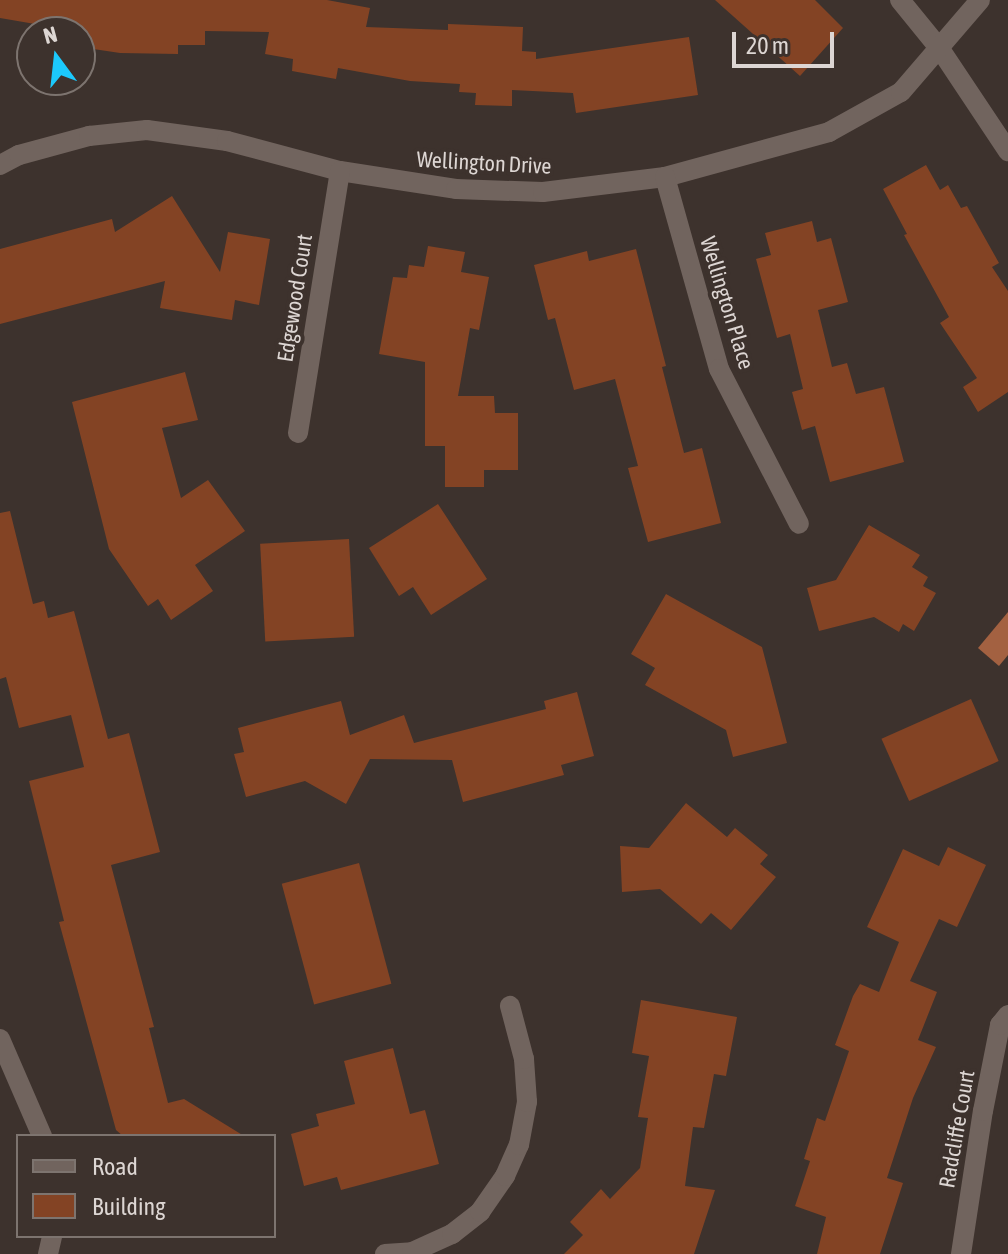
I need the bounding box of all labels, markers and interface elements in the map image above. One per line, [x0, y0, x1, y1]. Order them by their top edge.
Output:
north arrow [16, 16, 96, 96]
scale bar [736, 16, 838, 66]
text: N [41, 21, 60, 49]
text: 20 m [746, 32, 789, 59]
street label: Wellington Drive [416, 146, 552, 180]
street label: Edgewood Court [272, 232, 318, 364]
street label: Wellington Place [694, 234, 760, 372]
street label: Radcliffe Court [934, 1068, 980, 1190]
legend [16, 1134, 276, 1238]
text: Road [92, 1153, 138, 1180]
text: Building [92, 1193, 165, 1220]

